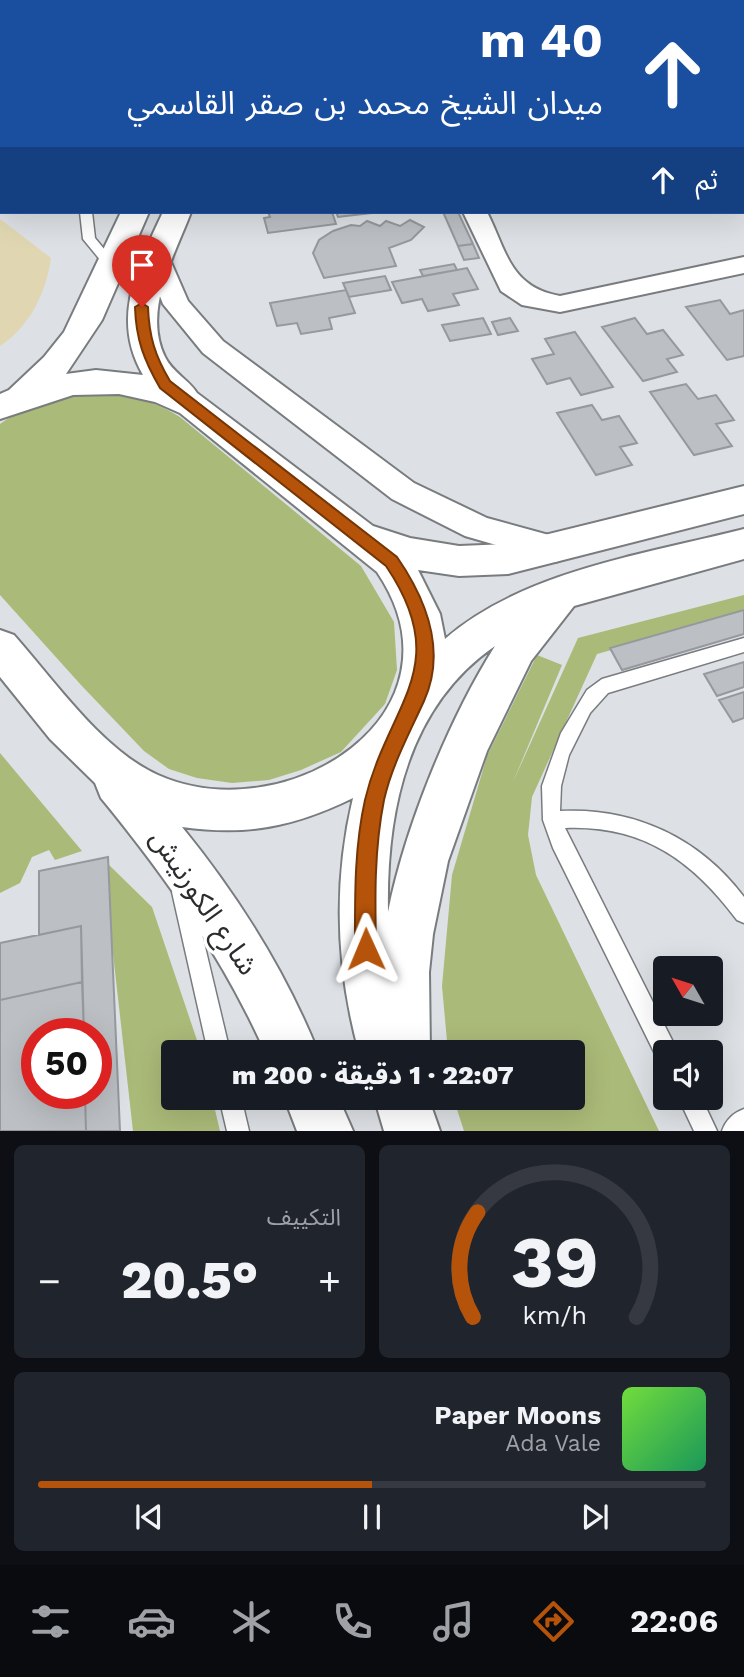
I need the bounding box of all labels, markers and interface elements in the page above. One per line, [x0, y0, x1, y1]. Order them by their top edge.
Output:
text: 40 m [480, 11, 603, 69]
icon: ahead [627, 28, 718, 119]
text: ميدان الشيخ محمد بن صقر القاسمي [127, 84, 603, 122]
icon: ahead [644, 161, 682, 199]
text: ثم [696, 165, 718, 195]
pin [112, 235, 172, 307]
icon: arrive [123, 246, 161, 284]
street label: شارع الكورنيش [140, 823, 265, 983]
position arrow [329, 912, 403, 986]
north arrow [653, 956, 723, 1026]
map controls [653, 956, 723, 1110]
speed limit sign: 50 [21, 1018, 112, 1109]
button: sound [653, 1040, 723, 1110]
text: 22:07 · 1 دقيقة · 200 m [232, 1060, 514, 1090]
text: التكييف [267, 1204, 341, 1231]
text: 39 [510, 1220, 599, 1306]
text: 20.5° [121, 1250, 258, 1311]
text: − [38, 1259, 61, 1303]
text: + [318, 1259, 341, 1303]
text: km/h [522, 1301, 587, 1330]
text: Paper Moons [434, 1400, 601, 1430]
text: Ada Vale [505, 1430, 601, 1457]
icon: previous [130, 1498, 168, 1536]
icon: pause [353, 1498, 391, 1536]
icon: next [576, 1498, 614, 1536]
icon: filters [26, 1597, 75, 1646]
icon: car [127, 1597, 176, 1646]
icon: climate [227, 1597, 276, 1646]
icon: phone [328, 1597, 377, 1646]
icon: music [429, 1597, 478, 1646]
icon: directions [529, 1597, 578, 1646]
text: 22:06 [630, 1602, 718, 1640]

